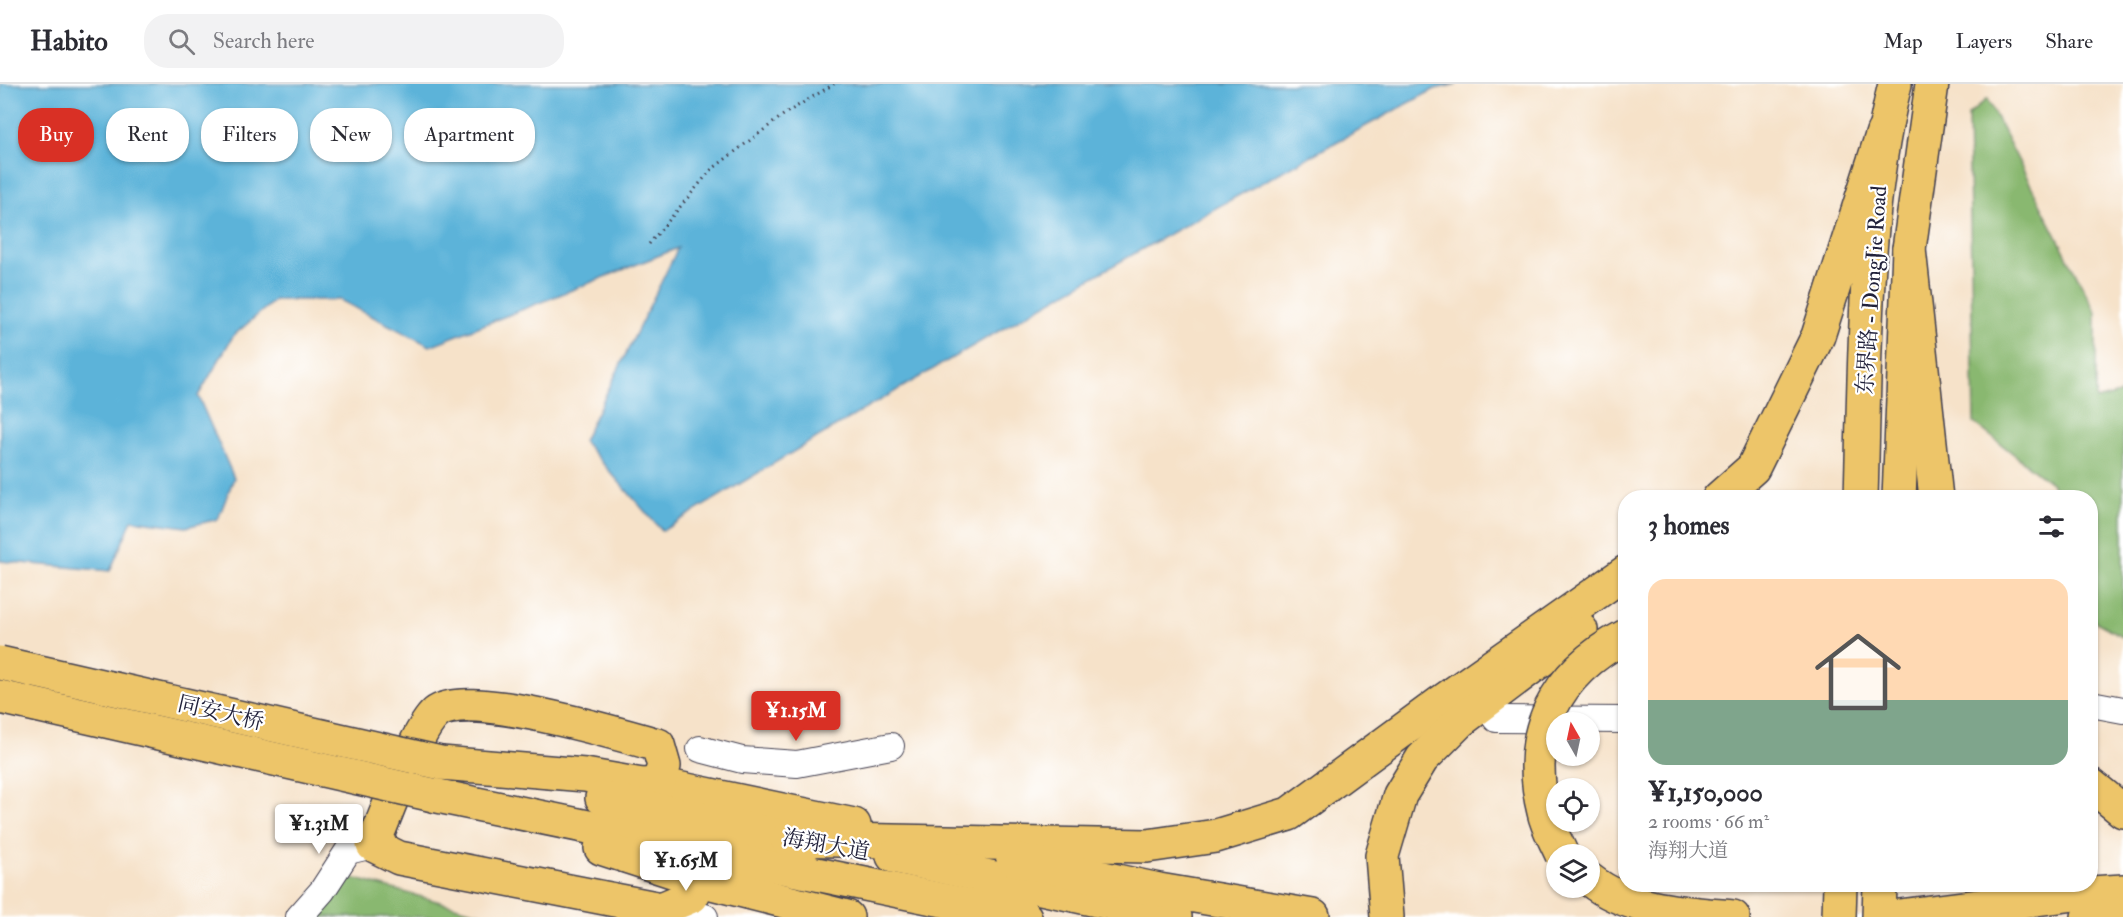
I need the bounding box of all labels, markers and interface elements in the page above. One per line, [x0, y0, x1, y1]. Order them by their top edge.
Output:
search box [144, 14, 564, 68]
text: Habito [30, 24, 108, 59]
icon: search [165, 25, 198, 58]
text: Search here [213, 27, 315, 55]
text: Map [1883, 28, 1923, 55]
text: Layers [1956, 28, 2012, 55]
text: Share [2045, 28, 2093, 55]
chip: Buy [18, 108, 94, 162]
chip: Rent [106, 108, 189, 162]
chip: Filters [201, 108, 298, 162]
chip: New [310, 108, 392, 162]
chip: Apartment [404, 108, 535, 162]
street label: 东界路 - DongJie Road [1851, 185, 1893, 395]
text: 3 homes [1648, 510, 1729, 542]
icon: filters [2035, 510, 2068, 543]
icon: home [1804, 618, 1912, 726]
street label: 同安大桥 [175, 689, 267, 737]
pin: ¥1.15M [747, 691, 845, 742]
text: ¥1.15M [765, 698, 827, 723]
north arrow [1546, 712, 1600, 766]
map controls [1546, 712, 1600, 898]
text: ¥1,150,000 [1648, 777, 1763, 809]
button: locate [1546, 778, 1600, 832]
pin: ¥1.31M [270, 804, 368, 855]
text: 2 rooms · 66 m² [1648, 809, 1769, 834]
text: ¥1.31M [289, 811, 349, 836]
street label: 海翔大道 [780, 824, 872, 866]
text: 海翔大道 [1648, 838, 1728, 863]
pin: ¥1.65M [637, 841, 735, 892]
button: layers [1546, 844, 1600, 898]
text: ¥1.65M [654, 848, 718, 873]

